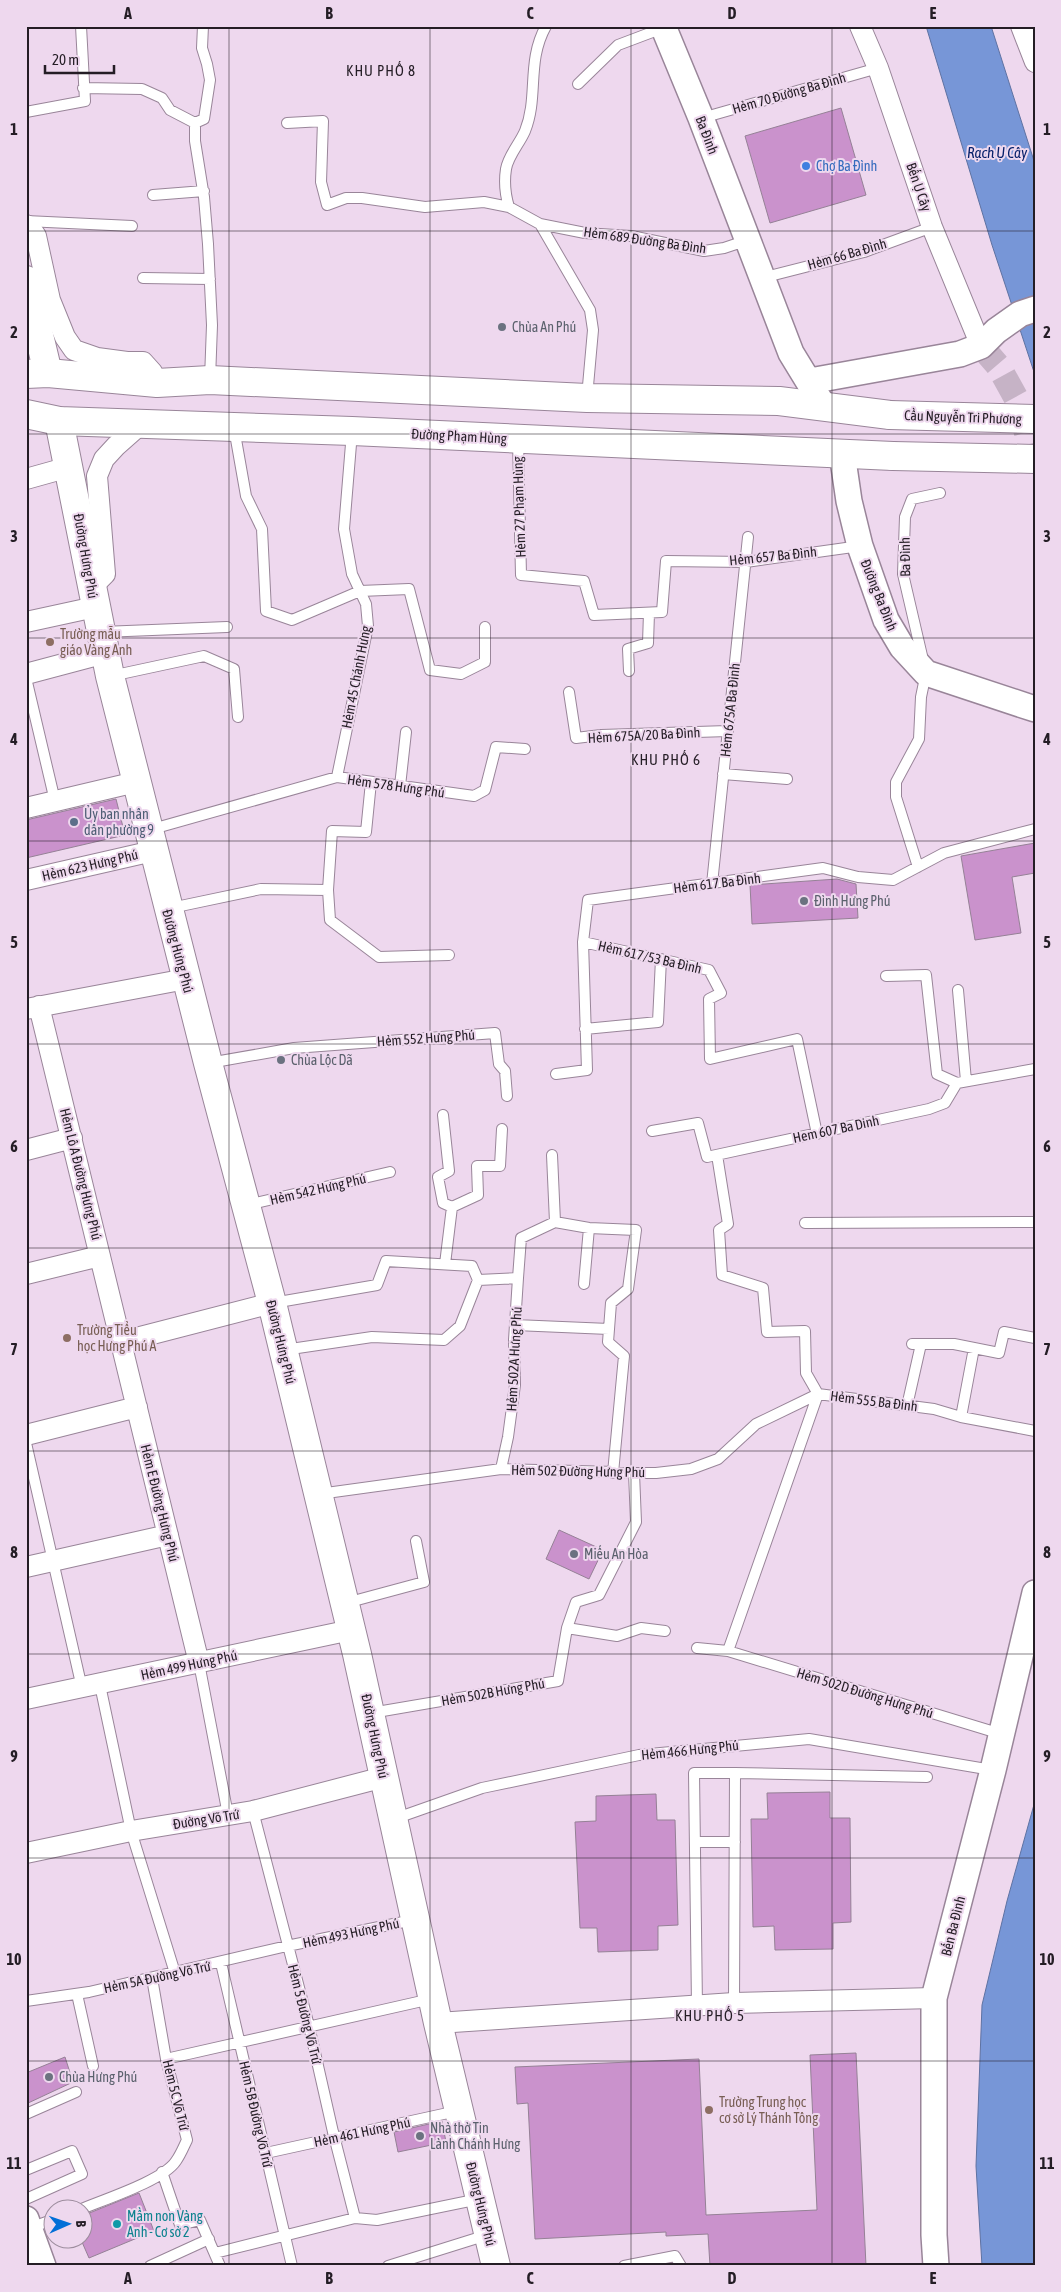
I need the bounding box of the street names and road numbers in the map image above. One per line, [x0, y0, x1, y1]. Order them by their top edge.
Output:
street label: Hẻm 70 Đường Ba Đình [730, 69, 848, 117]
street label: Ba Đình [692, 114, 722, 156]
street label: Bến Ụ Cây [903, 160, 936, 214]
street label: Hẻm 689 Đường Ba Đình [583, 223, 707, 257]
street label: Hẻm 66 Ba Đình [806, 235, 888, 273]
street label: Cầu Nguyễn Tri Phương [904, 406, 1022, 427]
street label: Đường Phạm Hùng [411, 426, 507, 446]
street label: Hẻm 27 Phạm Hùng [509, 456, 529, 558]
street label: Đường Hưng Phú [71, 512, 101, 600]
street label: Ba Đình [897, 537, 913, 577]
street label: Hẻm 657 Ba Đình [728, 543, 818, 569]
street label: Đường Ba Đình [857, 557, 901, 633]
street label: Hẻm 45 Chánh Hưng [338, 624, 374, 730]
street label: Hẻm 675A Ba Đình [717, 662, 743, 758]
street label: Hẻm 675A/20 Ba Đình [587, 724, 701, 746]
street label: Hẻm 578 Hưng Phú [346, 771, 446, 801]
street label: Hẻm 623 Hưng Phú [40, 846, 140, 884]
street label: Hẻm 617 Ba Đình [672, 870, 762, 896]
street label: Đường Hưng Phú [159, 907, 197, 995]
street label: Hẻm 617/53 Ba Đình [597, 937, 703, 977]
street label: Hẻm 552 Hưng Phú [376, 1027, 476, 1049]
street label: Hẻm Lô A Đường Hưng Phú [57, 1107, 105, 1241]
street label: Hem 607 Ba Dinh [791, 1112, 881, 1146]
street label: Hẻm 542 Hưng Phú [268, 1170, 368, 1208]
street label: Đường Hưng Phú [263, 1298, 299, 1386]
street label: Hẻm 502A Hưng Phú [503, 1306, 525, 1412]
street label: Hẻm 555 Ba Đình [829, 1388, 919, 1414]
street label: Hẻm E Đường Hưng Phú [138, 1443, 182, 1563]
street label: Hẻm 502 Đường Hưng Phú [511, 1462, 645, 1480]
street label: Hẻm 499 Hưng Phú [139, 1647, 239, 1683]
street label: Hẻm 502D Đường Hưng Phú [795, 1665, 935, 1721]
street label: Hẻm 502B Hưng Phú [440, 1675, 546, 1709]
street label: Đường Hưng Phú [358, 1692, 392, 1780]
street label: Hẻm 466 Hưng Phú [640, 1737, 740, 1763]
street label: Đường Võ Trứ [172, 1806, 241, 1832]
street label: Bến Ba Đình [937, 1894, 968, 1958]
street label: Hẻm 493 Hưng Phú [301, 1915, 401, 1951]
street label: Hẻm 5A Đường Võ Trứ [102, 1958, 212, 1996]
street label: Hẻm 5 Đường Võ Trứ [285, 1963, 325, 2066]
street label: Hẻm 5C Võ Trứ [159, 2058, 193, 2132]
street label: Hẻm 5B Đường Võ Trứ [236, 2059, 276, 2169]
street label: Hẻm 461 Hưng Phú [312, 2114, 412, 2150]
street label: Đường Hưng Phú [463, 2160, 499, 2248]

